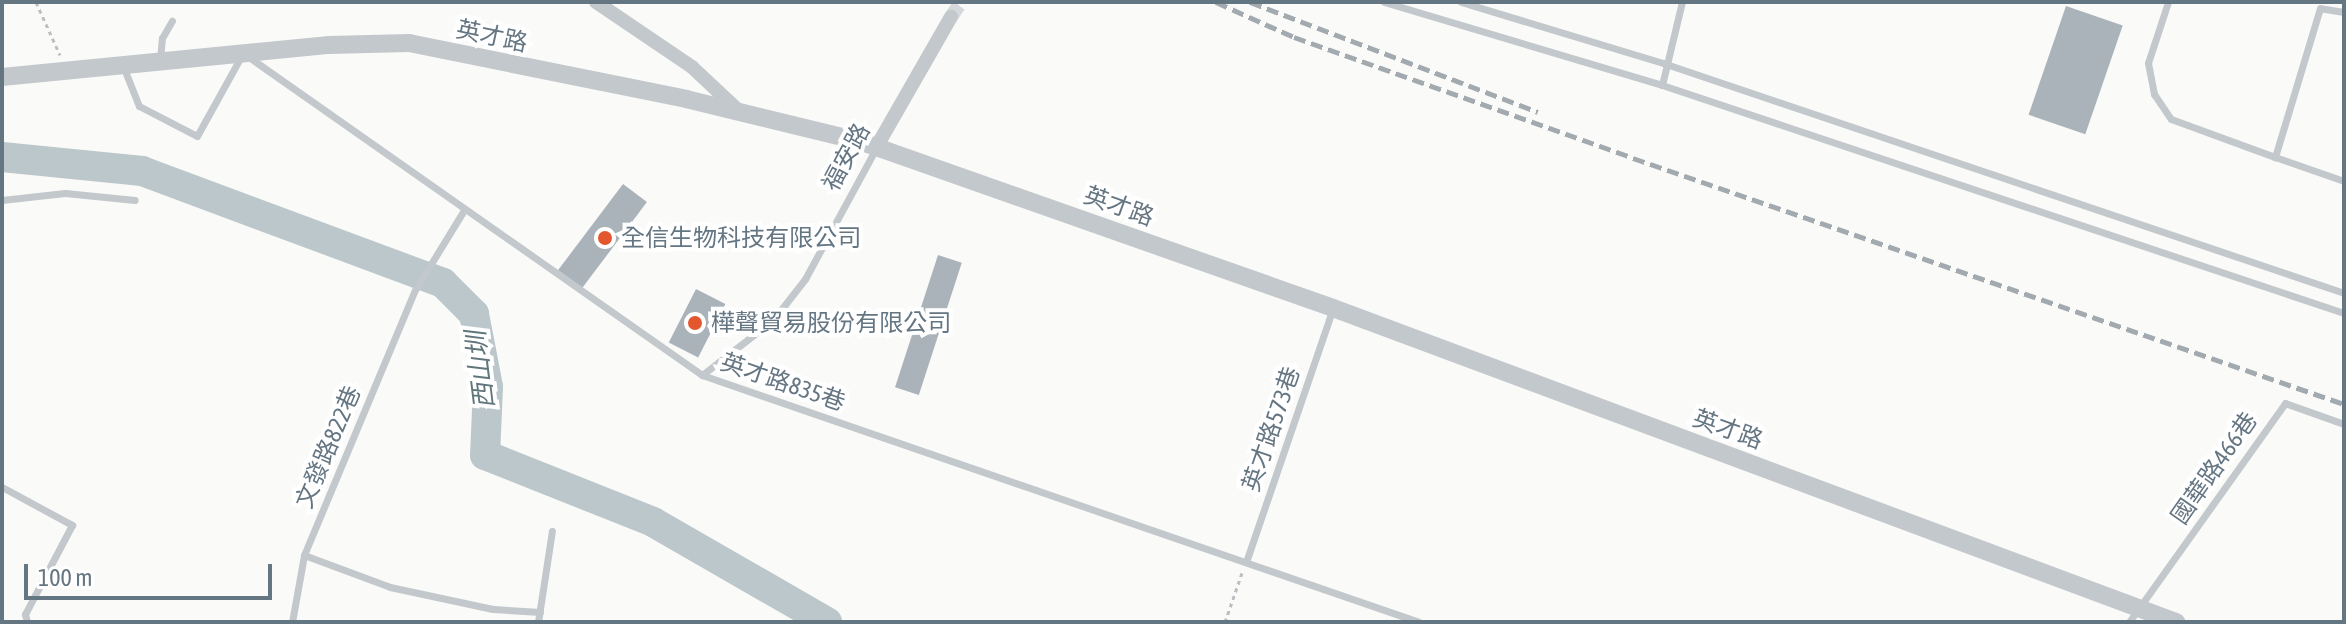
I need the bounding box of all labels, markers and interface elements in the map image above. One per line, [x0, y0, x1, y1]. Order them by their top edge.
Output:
street label: 英才路 [454, 14, 530, 58]
street label: 福安路 [816, 118, 876, 196]
street label: 英才路 [1080, 180, 1158, 232]
place label: 全信生物科技有限公司 [621, 224, 861, 252]
marker: 全信生物科技有限公司 [596, 229, 614, 247]
place label: 樺聲貿易股份有限公司 [711, 309, 951, 337]
marker: 樺聲貿易股份有限公司 [686, 314, 704, 332]
water label: 西山圳 [461, 329, 501, 411]
street label: 英才路835巷 [717, 347, 849, 417]
street label: 英才路573巷 [1236, 363, 1306, 495]
street label: 文發路822巷 [289, 382, 367, 512]
street label: 英才路 [1689, 403, 1767, 455]
street label: 國華路466巷 [2165, 407, 2263, 529]
scale bar [28, 548, 276, 598]
text: 100 m [38, 564, 92, 591]

